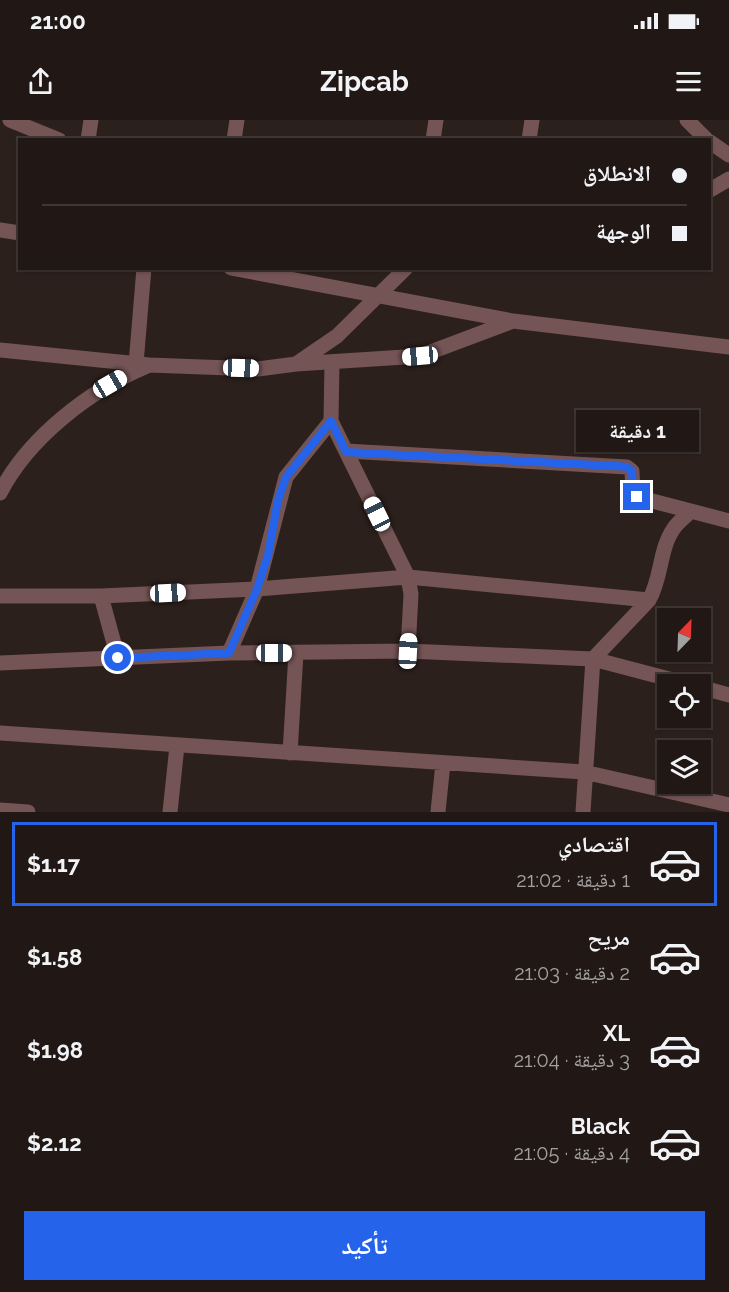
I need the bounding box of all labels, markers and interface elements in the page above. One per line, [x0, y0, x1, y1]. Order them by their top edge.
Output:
text: 21:00 [30, 8, 86, 34]
icon: share [24, 65, 57, 98]
icon: menu [672, 65, 705, 98]
text: Zipcab [320, 66, 409, 97]
text: الانطلاق [583, 160, 651, 186]
text: الوجهة [596, 218, 651, 244]
car [401, 345, 439, 367]
car [223, 358, 259, 378]
car [90, 367, 130, 401]
callout: 1 دقيقة [576, 410, 698, 452]
text: 1 دقيقة [609, 419, 666, 443]
route end [623, 483, 650, 510]
car [361, 494, 393, 534]
car [150, 583, 186, 603]
north arrow [657, 608, 711, 662]
map controls [657, 608, 711, 794]
car [398, 633, 418, 669]
route start [104, 644, 131, 671]
car [256, 644, 292, 662]
button: locate [657, 674, 711, 728]
button: layers [657, 740, 711, 794]
text: اقتصادي [558, 831, 630, 857]
icon: car [648, 837, 702, 891]
text: $1.17 [27, 851, 80, 877]
text: 1 دقيقة · 21:02 [516, 868, 630, 892]
text: مريح [587, 924, 630, 950]
icon: car [648, 930, 702, 984]
text: $1.58 [27, 944, 82, 970]
text: 2 دقيقة · 21:03 [514, 961, 630, 985]
text: XL [603, 1020, 630, 1046]
icon: car [648, 1023, 702, 1077]
text: $1.98 [27, 1037, 83, 1063]
text: 3 دقيقة · 21:04 [514, 1048, 630, 1072]
text: Black [571, 1113, 630, 1139]
icon: car [648, 1116, 702, 1170]
text: $2.12 [27, 1130, 82, 1156]
text: 4 دقيقة · 21:05 [513, 1141, 630, 1165]
button: تأكيد [24, 1211, 705, 1280]

